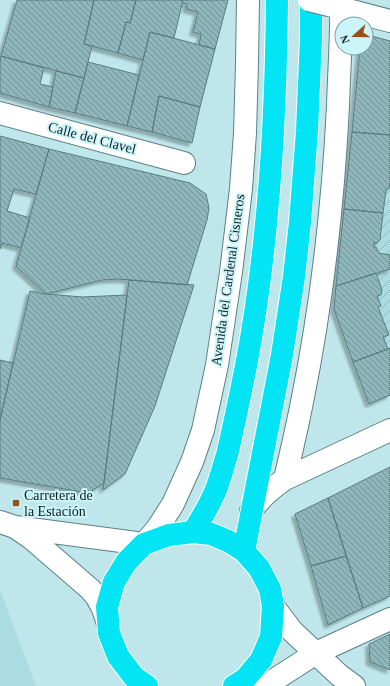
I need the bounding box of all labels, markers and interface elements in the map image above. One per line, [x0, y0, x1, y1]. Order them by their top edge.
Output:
north arrow [334, 16, 374, 56]
text: N [338, 34, 352, 45]
street label: Calle del Clavel [46, 119, 138, 157]
street label: Avenida del Cardenal Cisneros [208, 193, 248, 367]
place label: Carretera de la Estación [24, 488, 93, 519]
marker: Carretera de la Estación [11, 498, 21, 508]

